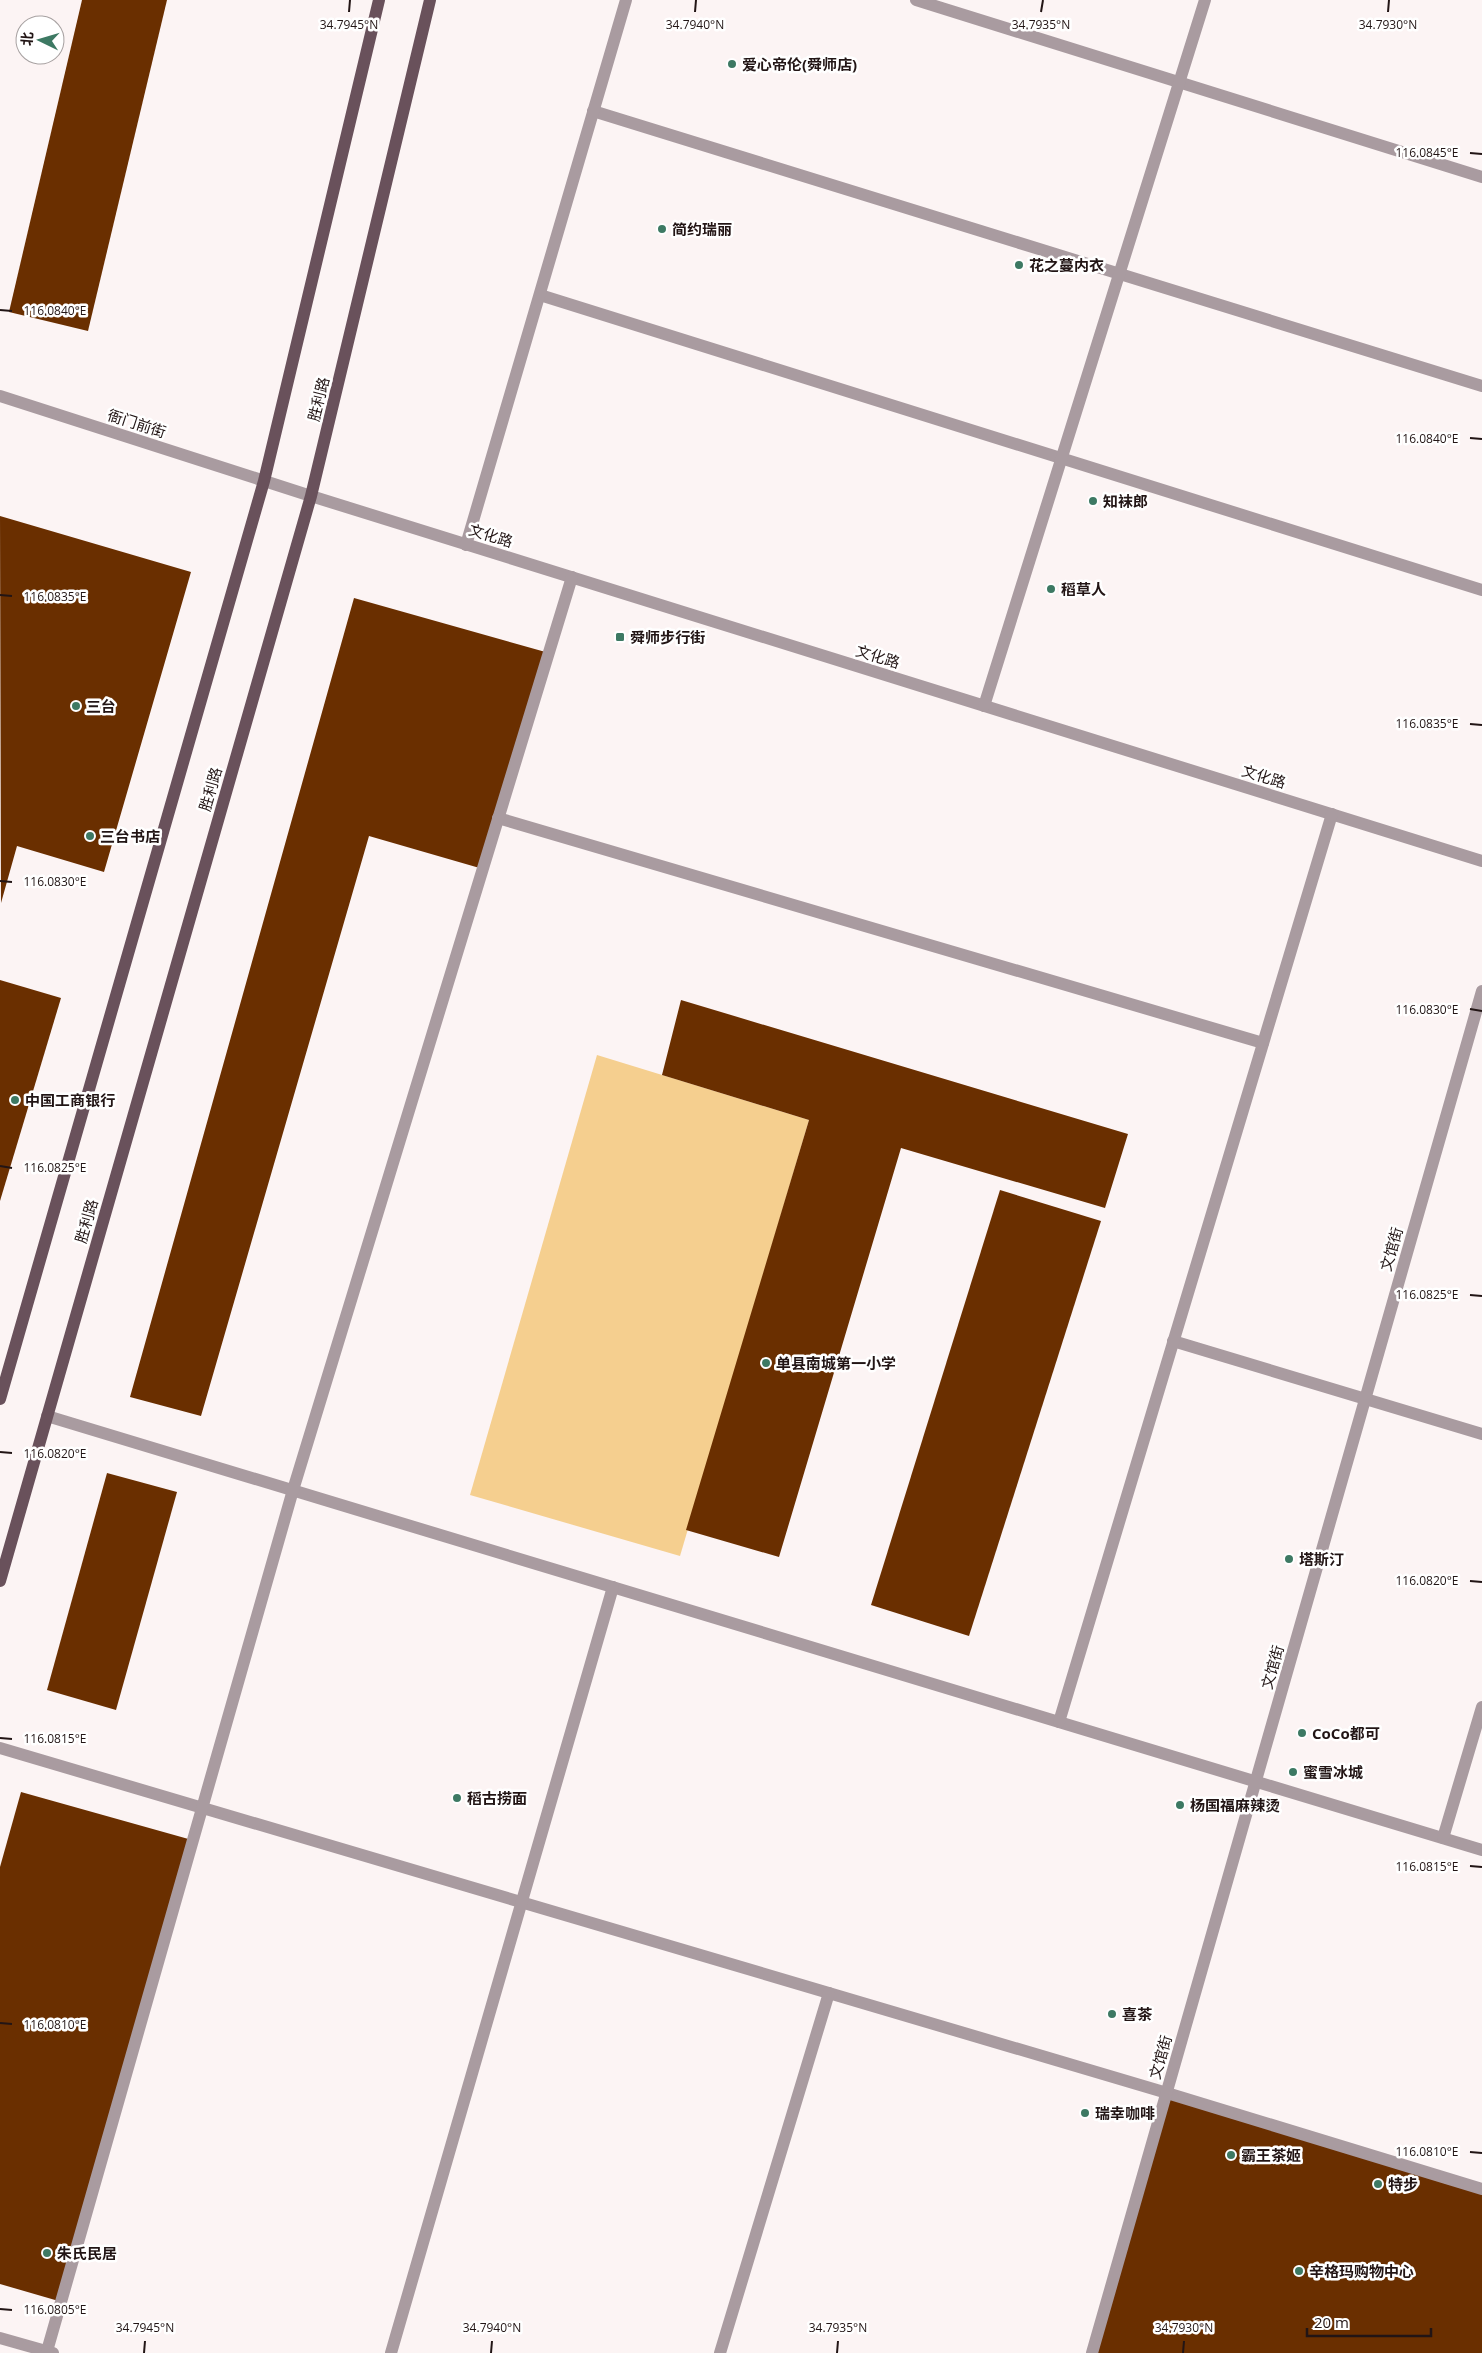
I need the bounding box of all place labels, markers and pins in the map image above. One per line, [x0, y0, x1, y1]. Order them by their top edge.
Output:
place label: 爱心帝伦(舜师店) [742, 54, 857, 74]
marker: 爱心帝伦(舜师店) [726, 58, 738, 70]
place label: 简约瑞丽 [672, 219, 732, 239]
marker: 简约瑞丽 [656, 223, 668, 235]
place label: 花之蔓内衣 [1029, 255, 1104, 275]
marker: 花之蔓内衣 [1013, 259, 1025, 271]
place label: 知袜郎 [1103, 491, 1148, 511]
marker: 知袜郎 [1087, 495, 1099, 507]
place label: 稻草人 [1061, 579, 1106, 599]
marker: 稻草人 [1045, 583, 1057, 595]
place label: 舜师步行街 [630, 627, 705, 647]
marker: 舜师步行街 [614, 631, 626, 643]
place label: 三台 [86, 696, 116, 716]
marker: 三台 [70, 700, 82, 712]
place label: 三台书店 [100, 826, 160, 846]
marker: 三台书店 [84, 830, 96, 842]
place label: 中国工商银行 [25, 1090, 115, 1110]
marker: 中国工商银行 [9, 1094, 21, 1106]
place label: 单县南城第一小学 [776, 1353, 896, 1373]
marker: 单县南城第一小学 [760, 1357, 772, 1369]
place label: 塔斯汀 [1299, 1549, 1344, 1569]
marker: 塔斯汀 [1283, 1553, 1295, 1565]
place label: CoCo都可 [1312, 1723, 1380, 1743]
marker: CoCo都可 [1296, 1727, 1308, 1739]
place label: 蜜雪冰城 [1303, 1762, 1363, 1782]
marker: 蜜雪冰城 [1287, 1766, 1299, 1778]
place label: 稻古捞面 [467, 1788, 527, 1808]
marker: 稻古捞面 [451, 1792, 463, 1804]
place label: 杨国福麻辣烫 [1190, 1795, 1280, 1815]
marker: 杨国福麻辣烫 [1174, 1799, 1186, 1811]
place label: 喜茶 [1122, 2004, 1153, 2024]
marker: 喜茶 [1106, 2008, 1118, 2020]
place label: 瑞幸咖啡 [1095, 2103, 1155, 2123]
marker: 瑞幸咖啡 [1079, 2107, 1091, 2119]
place label: 霸王茶姬 [1241, 2145, 1301, 2165]
marker: 霸王茶姬 [1225, 2149, 1237, 2161]
place label: 特步 [1388, 2174, 1418, 2194]
marker: 特步 [1372, 2178, 1384, 2190]
place label: 朱氏民居 [57, 2243, 117, 2263]
marker: 朱氏民居 [41, 2247, 53, 2259]
place label: 辛格玛购物中心 [1309, 2261, 1414, 2281]
marker: 辛格玛购物中心 [1293, 2265, 1305, 2277]

